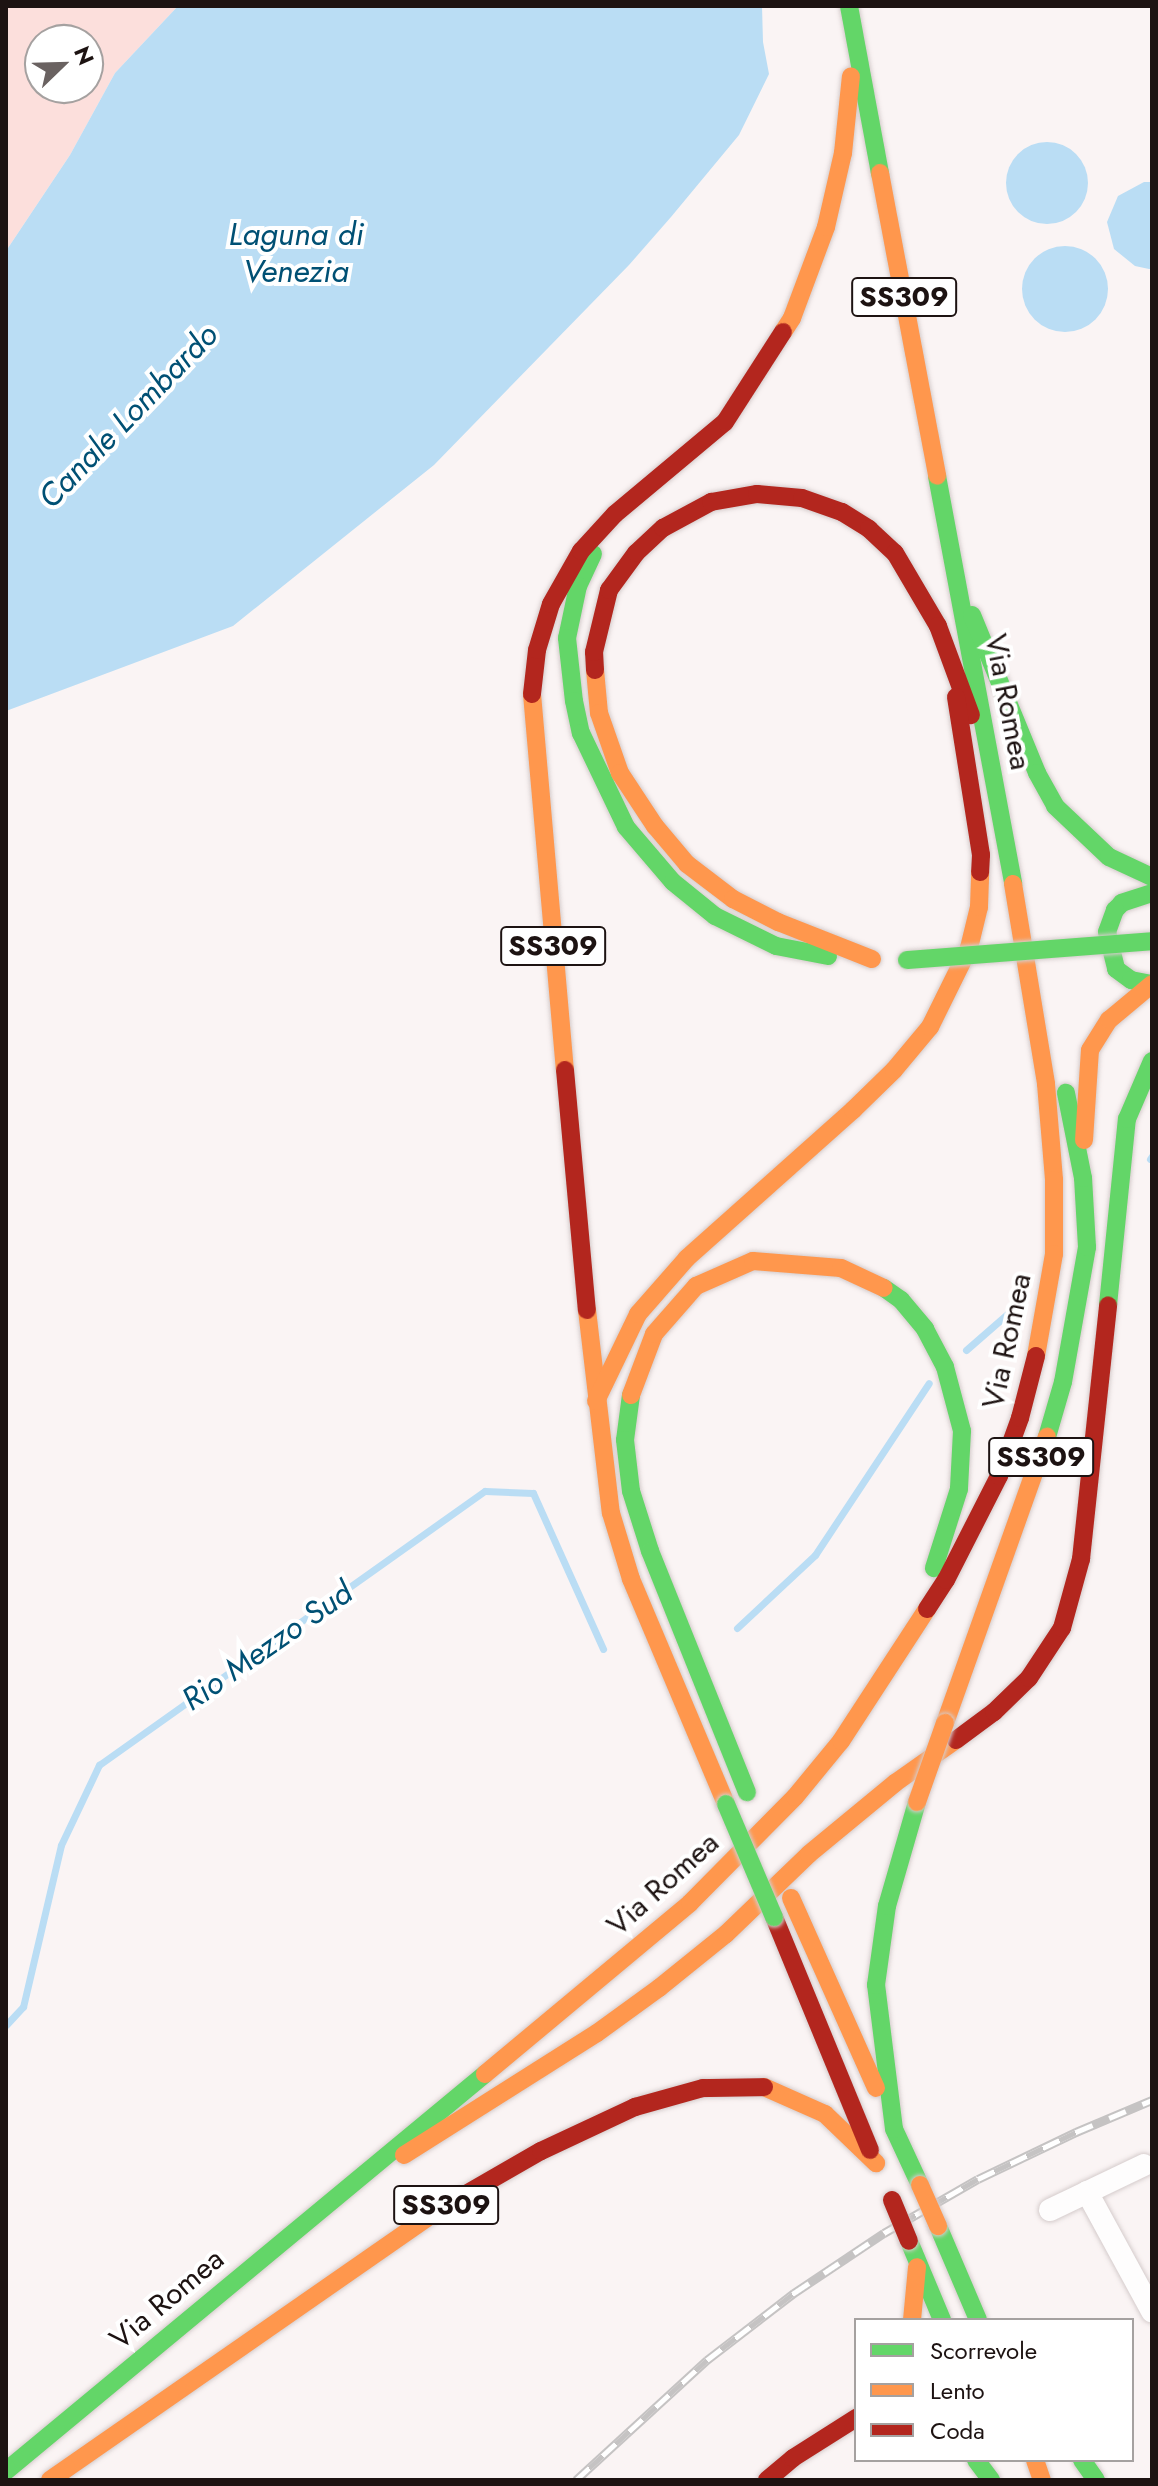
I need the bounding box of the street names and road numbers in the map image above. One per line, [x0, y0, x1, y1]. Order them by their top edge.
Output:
road number: SS309 [850, 273, 958, 321]
street label: Via Romea [977, 631, 1039, 773]
road number: SS309 [499, 922, 607, 970]
street label: Via Romea [975, 1270, 1039, 1412]
road number: SS309 [987, 1433, 1095, 1481]
street label: Via Romea [600, 1825, 726, 1943]
road number: SS309 [392, 2181, 500, 2229]
street label: Via Romea [103, 2241, 231, 2357]

